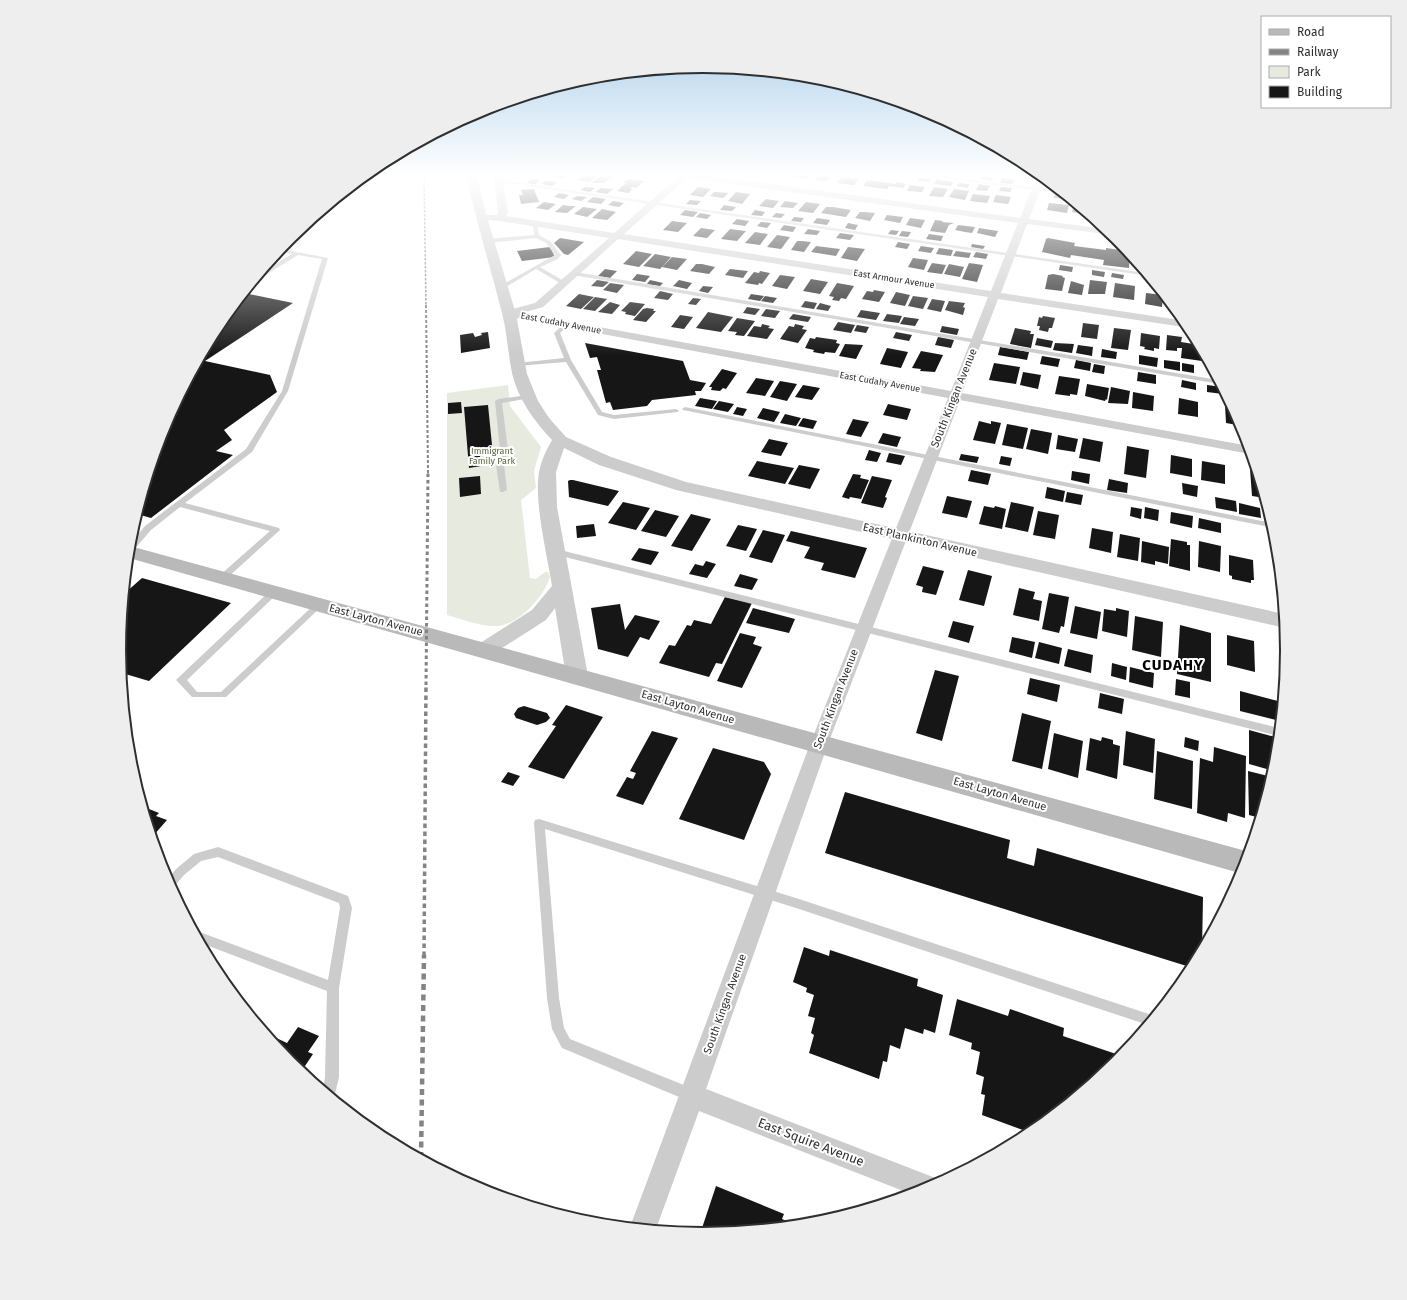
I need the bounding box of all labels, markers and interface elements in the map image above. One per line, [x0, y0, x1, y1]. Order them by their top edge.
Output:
legend [1261, 16, 1391, 108]
text: Road [1297, 25, 1325, 39]
text: Railway [1297, 45, 1338, 59]
text: Park [1297, 65, 1321, 79]
text: Building [1297, 85, 1343, 99]
street label: East Armour Avenue [853, 268, 935, 290]
street label: East Cudahy Avenue [520, 310, 602, 336]
street label: South Kingan Avenue [928, 347, 980, 449]
street label: East Cudahy Avenue [839, 370, 921, 394]
park label: Immigrant Family Park [469, 446, 515, 466]
street label: East Plankinton Avenue [862, 521, 978, 559]
street label: East Layton Avenue [328, 601, 424, 639]
street label: South Kingan Avenue [811, 647, 861, 751]
district label: CUDAHY [1142, 656, 1204, 674]
street label: East Layton Avenue [640, 687, 736, 727]
street label: East Layton Avenue [952, 774, 1048, 814]
street label: South Kingan Avenue [701, 952, 749, 1056]
street label: East Squire Avenue [756, 1115, 866, 1169]

